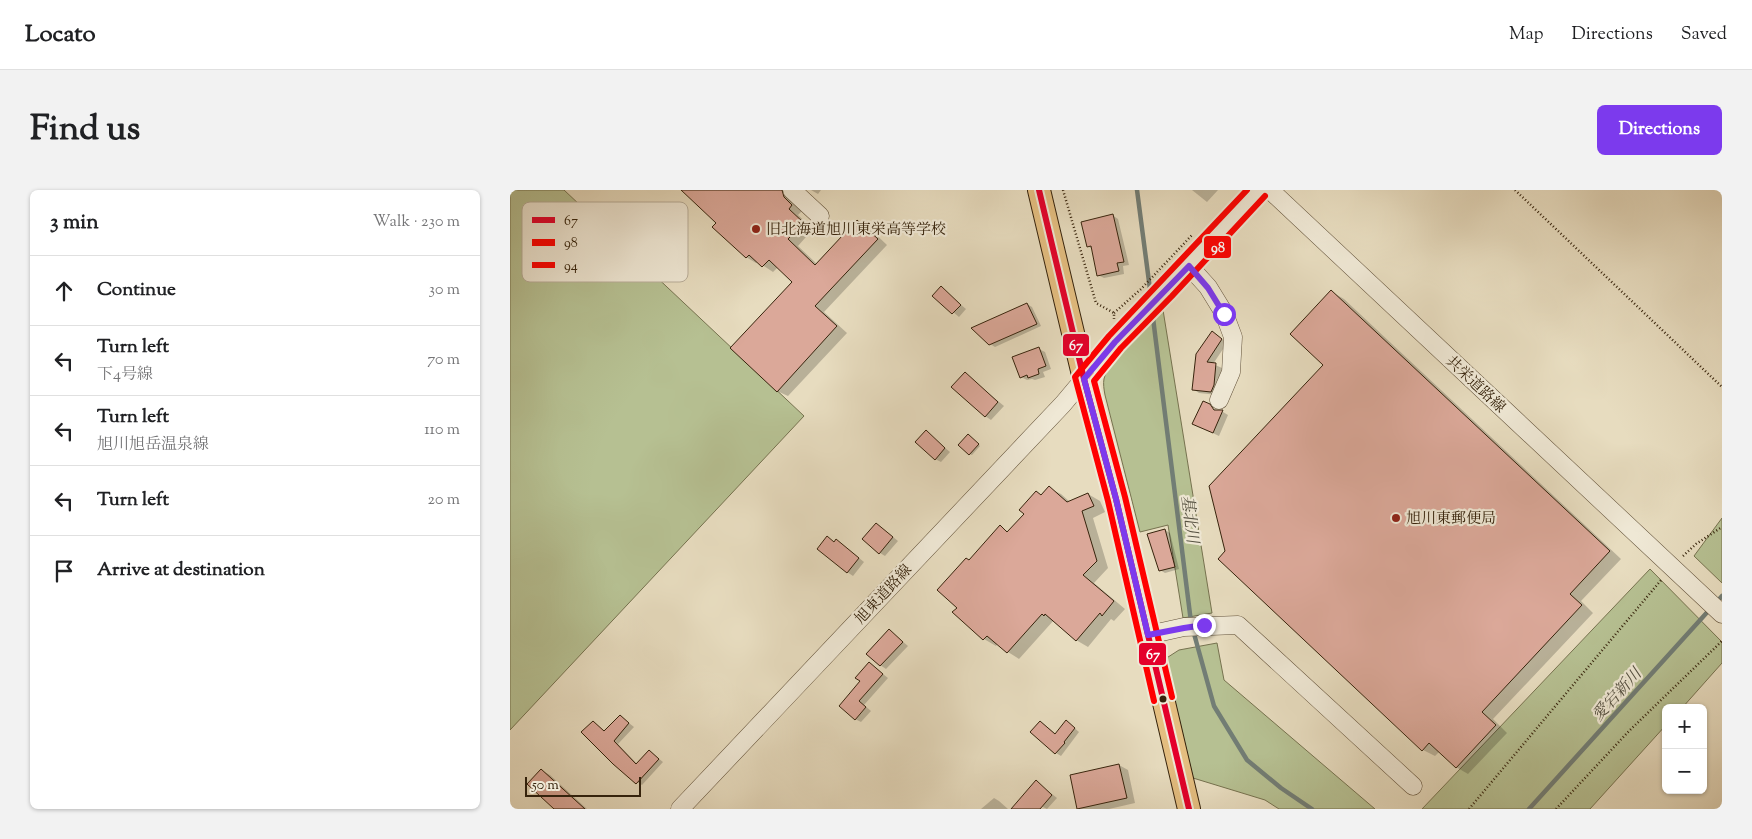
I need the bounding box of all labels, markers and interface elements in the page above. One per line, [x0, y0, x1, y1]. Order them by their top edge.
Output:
text: Locato [25, 18, 96, 52]
text: Map [1509, 22, 1544, 48]
text: Directions [1572, 22, 1653, 48]
text: Saved [1681, 22, 1727, 48]
text: Find us [30, 105, 140, 156]
button: Directions [1597, 105, 1722, 155]
legend [522, 202, 688, 282]
text: 3 min [50, 208, 99, 238]
text: Walk · 230 m [373, 211, 460, 234]
text: 67 [564, 212, 578, 232]
place label: 旧北海道旭川東栄高等学校 [766, 220, 946, 241]
marker: 旧北海道旭川東栄高等学校 [750, 223, 762, 235]
text: 98 [564, 234, 578, 254]
line badge: 98 [1203, 235, 1232, 259]
text: 98 [1211, 239, 1225, 259]
text: 94 [564, 257, 578, 277]
icon: ahead [50, 277, 78, 305]
text: Continue [97, 277, 176, 304]
text: 30 m [429, 279, 460, 302]
route start [1213, 303, 1236, 326]
line badge: 67 [1062, 333, 1090, 357]
text: Turn left [97, 334, 169, 361]
text: 67 [1069, 337, 1084, 357]
icon: left [50, 347, 78, 375]
text: 70 m [427, 349, 460, 372]
street label: 共栄道路線 [1440, 352, 1510, 418]
text: 下4号線 [97, 364, 153, 387]
text: Turn left [97, 404, 169, 431]
icon: left [50, 417, 78, 445]
text: 110 m [424, 419, 460, 442]
text: 旭川旭岳温泉線 [97, 434, 209, 457]
icon: left [50, 487, 78, 515]
text: Turn left [97, 487, 169, 514]
text: 20 m [427, 489, 460, 512]
water label: 基北川 [1174, 494, 1203, 547]
place label: 旭川東郵便局 [1406, 509, 1496, 530]
marker: 旭川東郵便局 [1390, 512, 1402, 524]
icon: arrive [50, 557, 78, 585]
text: Arrive at destination [97, 557, 265, 584]
street label: 旭東道路線 [851, 560, 917, 630]
route end [1193, 614, 1216, 637]
line badge: 67 [1138, 642, 1167, 666]
text: 67 [1146, 646, 1161, 666]
water label: 愛宕新川 [1588, 663, 1649, 727]
unlabelled marker [1158, 694, 1168, 704]
map controls [1662, 704, 1707, 794]
button: + [1662, 704, 1707, 749]
button: − [1662, 749, 1707, 794]
scale bar [525, 774, 641, 797]
text: 50 m [532, 776, 559, 796]

